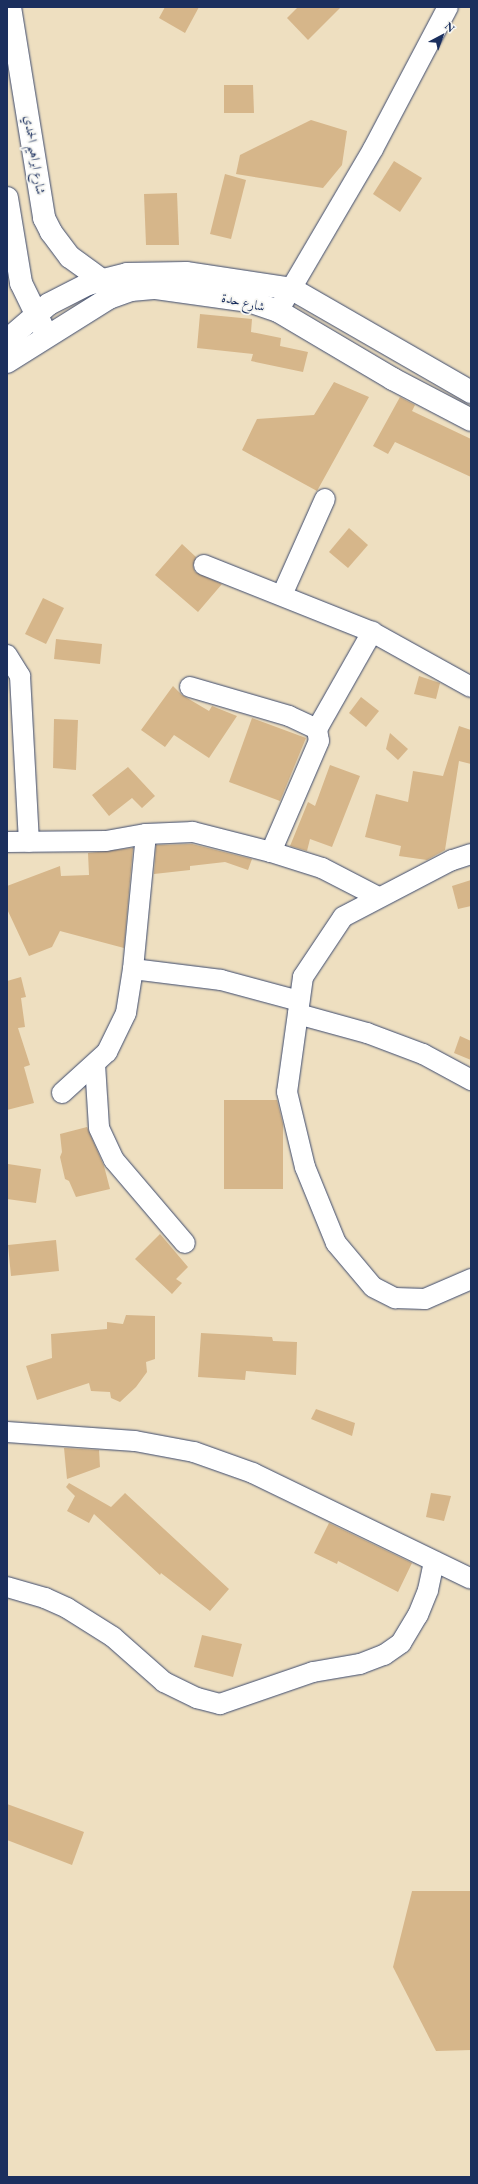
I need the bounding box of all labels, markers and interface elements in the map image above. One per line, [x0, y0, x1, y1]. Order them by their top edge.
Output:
north arrow [422, 16, 462, 56]
text: N [442, 19, 458, 35]
street label: شارع ابراهيم الحمدي [20, 114, 48, 196]
street label: شارع حدة [220, 290, 266, 316]

